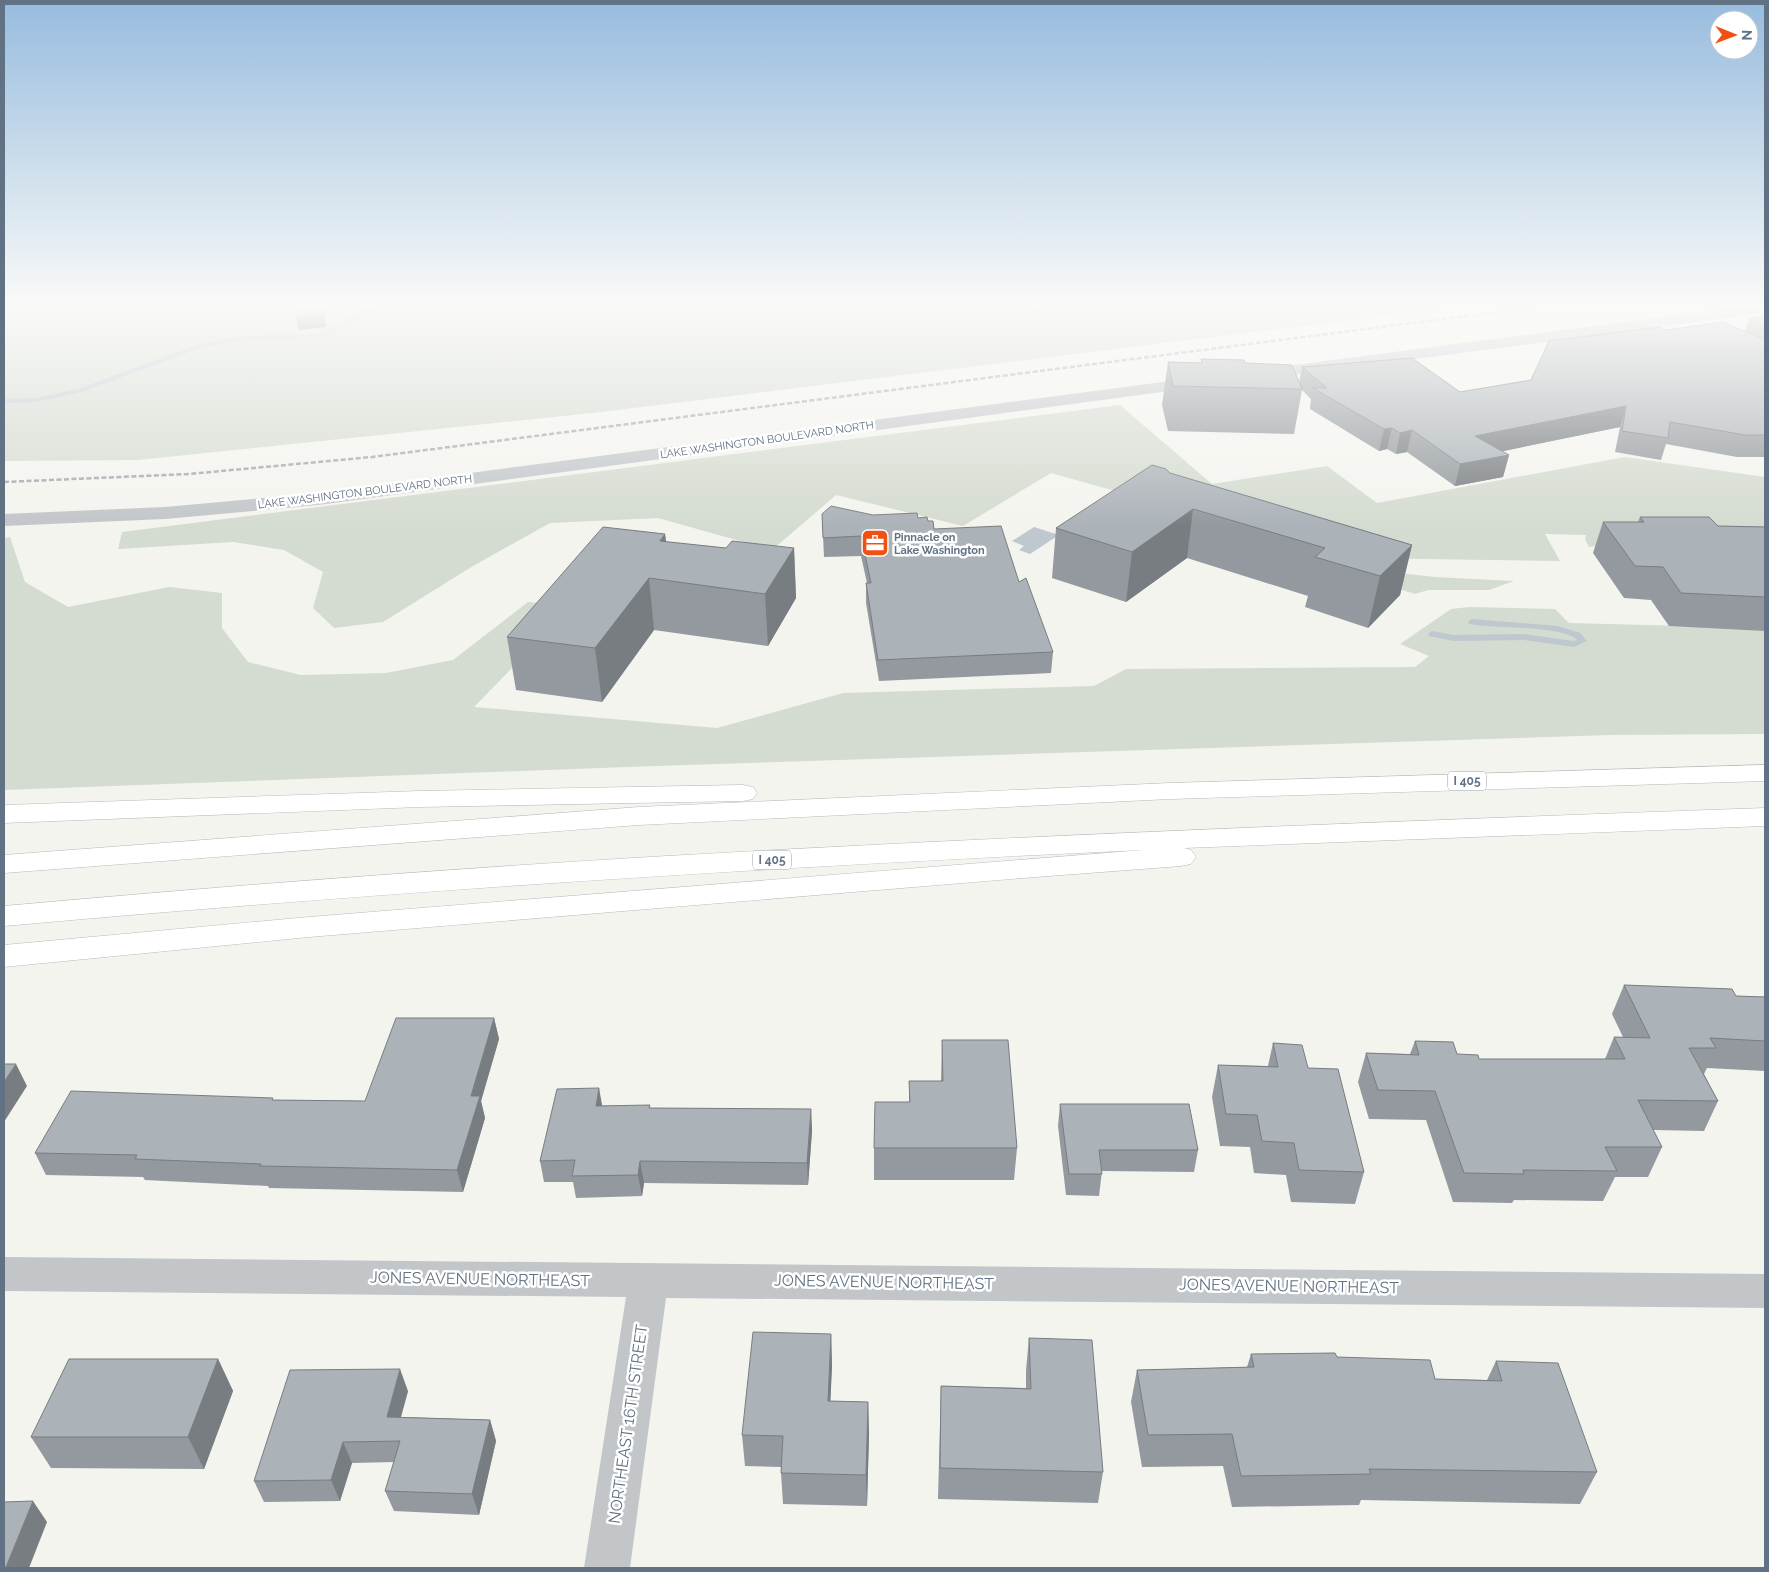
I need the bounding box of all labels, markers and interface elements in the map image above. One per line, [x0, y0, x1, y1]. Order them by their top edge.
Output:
north arrow [1709, 10, 1759, 60]
text: N [1739, 30, 1755, 41]
street label: LAKE WASHINGTON BOULEVARD NORTH [659, 419, 875, 461]
street label: LAKE WASHINGTON BOULEVARD NORTH [257, 472, 473, 512]
office icon: Pinnacle on Lake Washington [860, 528, 890, 558]
place label: Pinnacle on Lake Washington [894, 531, 985, 557]
road number: I 405 [1448, 771, 1486, 790]
road number: I 405 [753, 850, 791, 870]
street label: JONES AVENUE NORTHEAST [370, 1268, 590, 1290]
street label: JONES AVENUE NORTHEAST [774, 1271, 994, 1293]
street label: JONES AVENUE NORTHEAST [1179, 1275, 1399, 1297]
street label: NORTHEAST 16TH STREET [605, 1323, 651, 1525]

